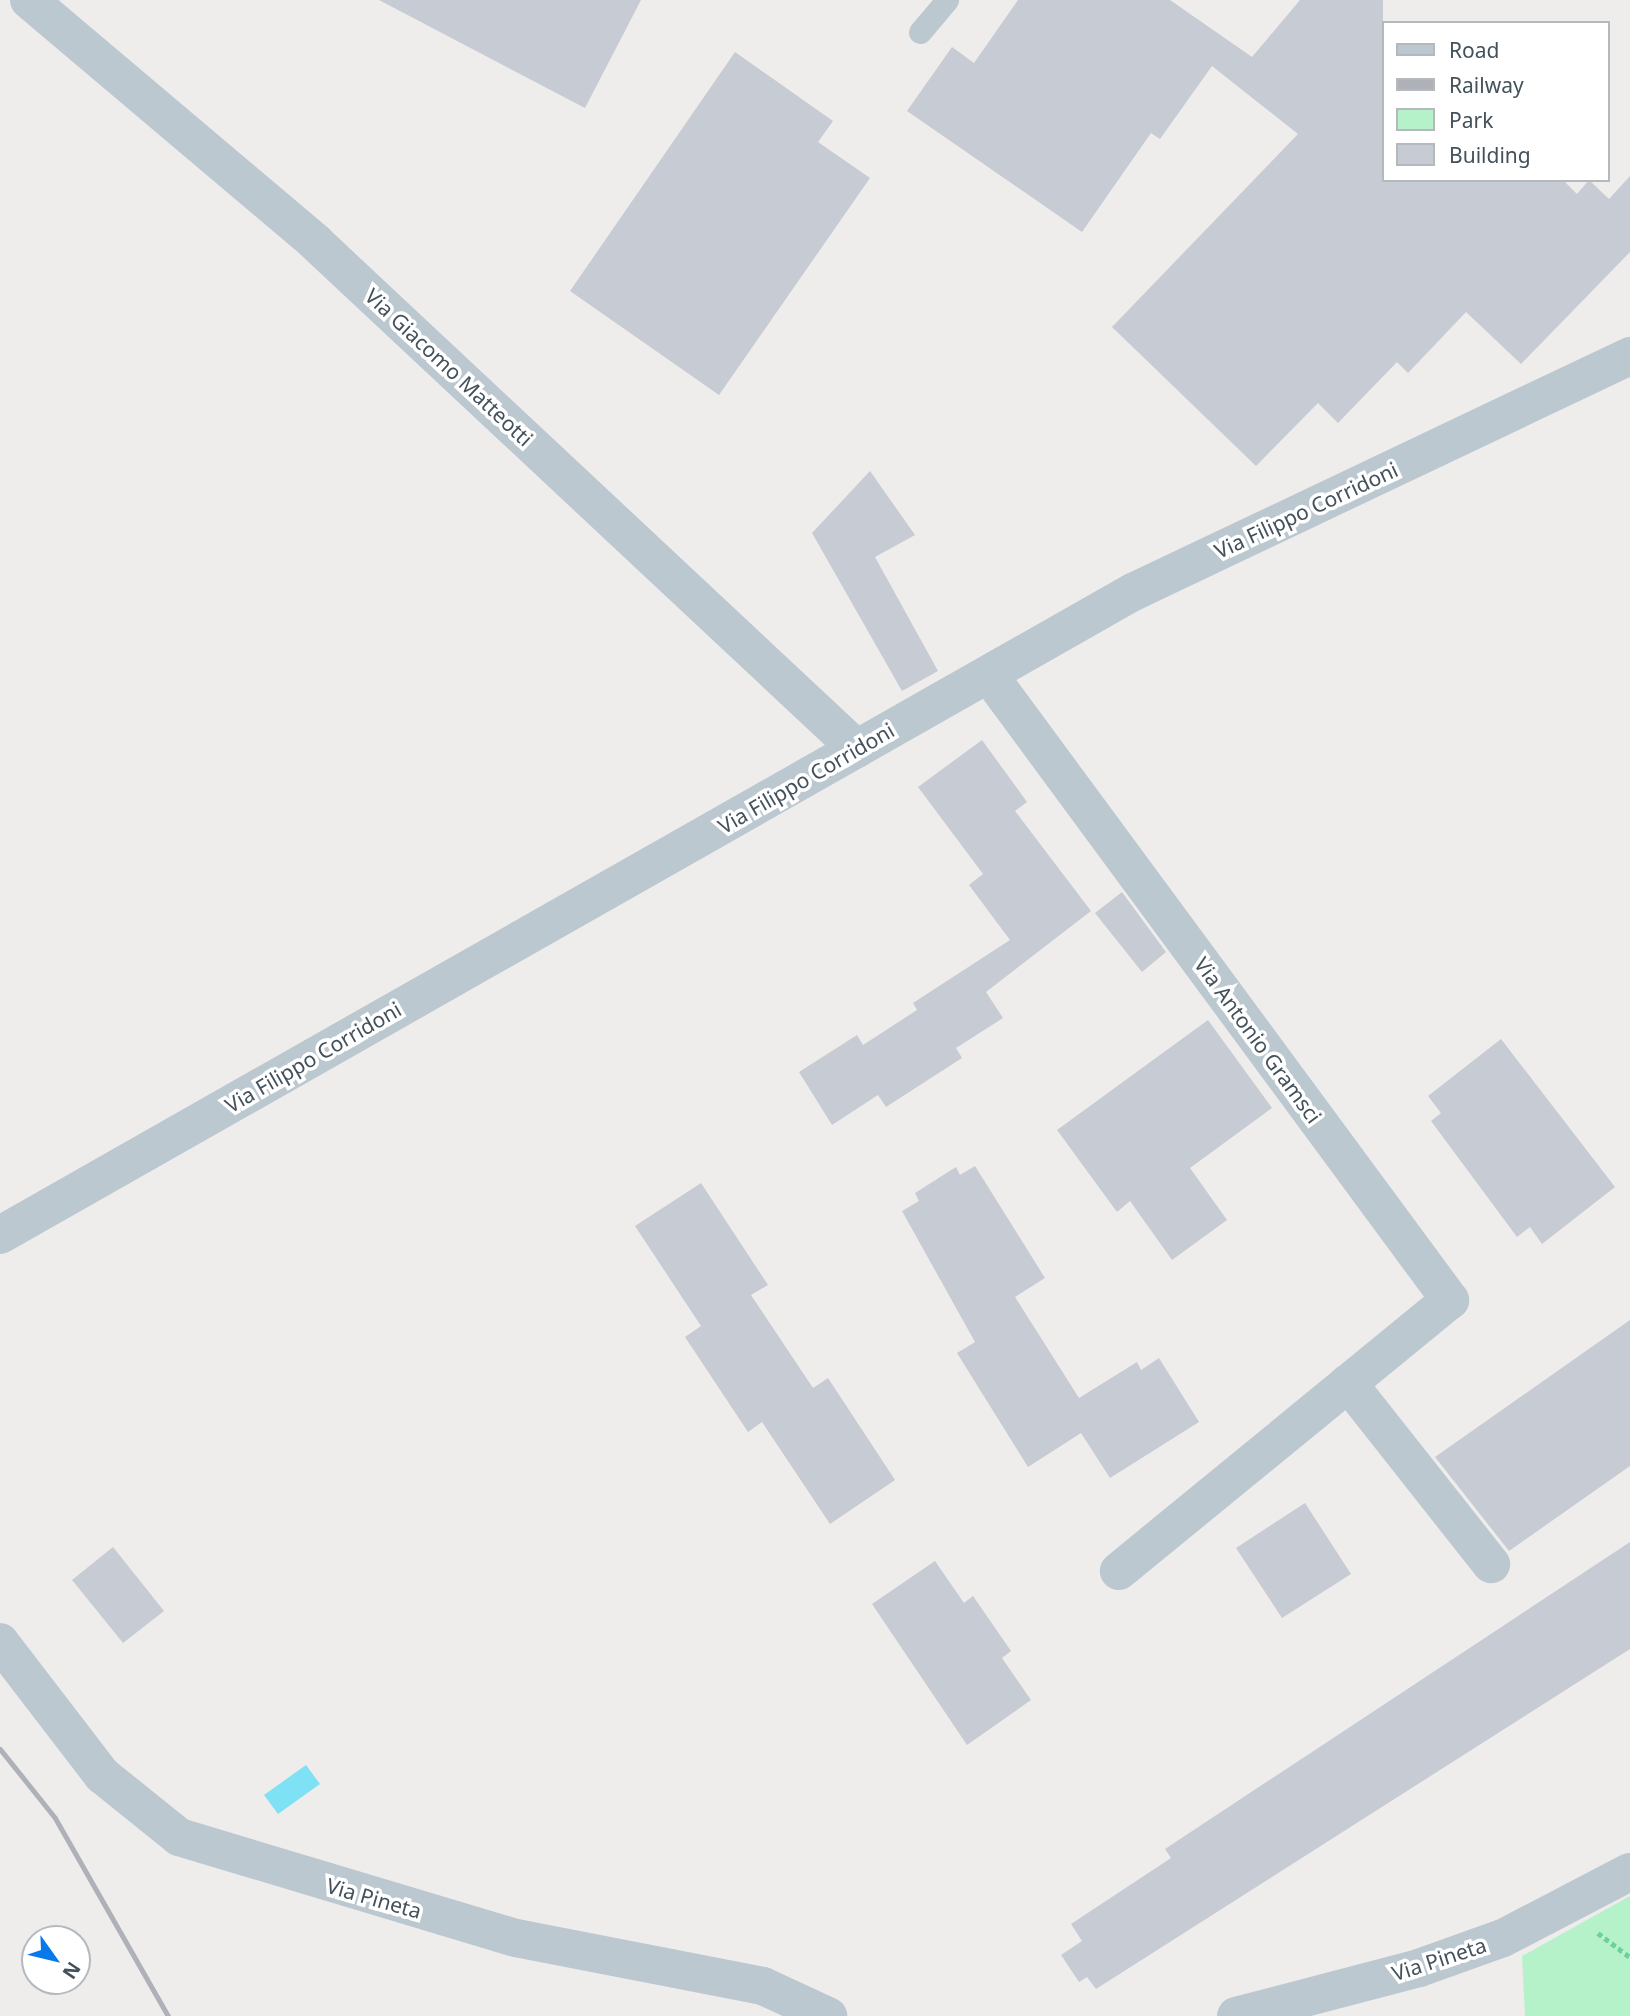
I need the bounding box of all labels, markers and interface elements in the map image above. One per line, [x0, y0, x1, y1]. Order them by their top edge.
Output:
legend [1382, 21, 1609, 182]
text: Road [1449, 36, 1499, 64]
text: Railway [1449, 71, 1524, 99]
text: Park [1449, 106, 1493, 134]
text: Building [1449, 141, 1531, 169]
street label: Via Giacomo Matteotti [360, 283, 538, 451]
street label: Via Filippo Corridoni [1210, 456, 1402, 564]
street label: Via Filippo Corridoni [713, 717, 899, 839]
street label: Via Antonio Gramsci [1189, 952, 1327, 1128]
street label: Via Filippo Corridoni [220, 996, 406, 1118]
street label: Via Pineta [324, 1872, 424, 1924]
north arrow [21, 1925, 91, 1995]
street label: Via Pineta [1389, 1932, 1489, 1986]
text: N [57, 1957, 87, 1984]

